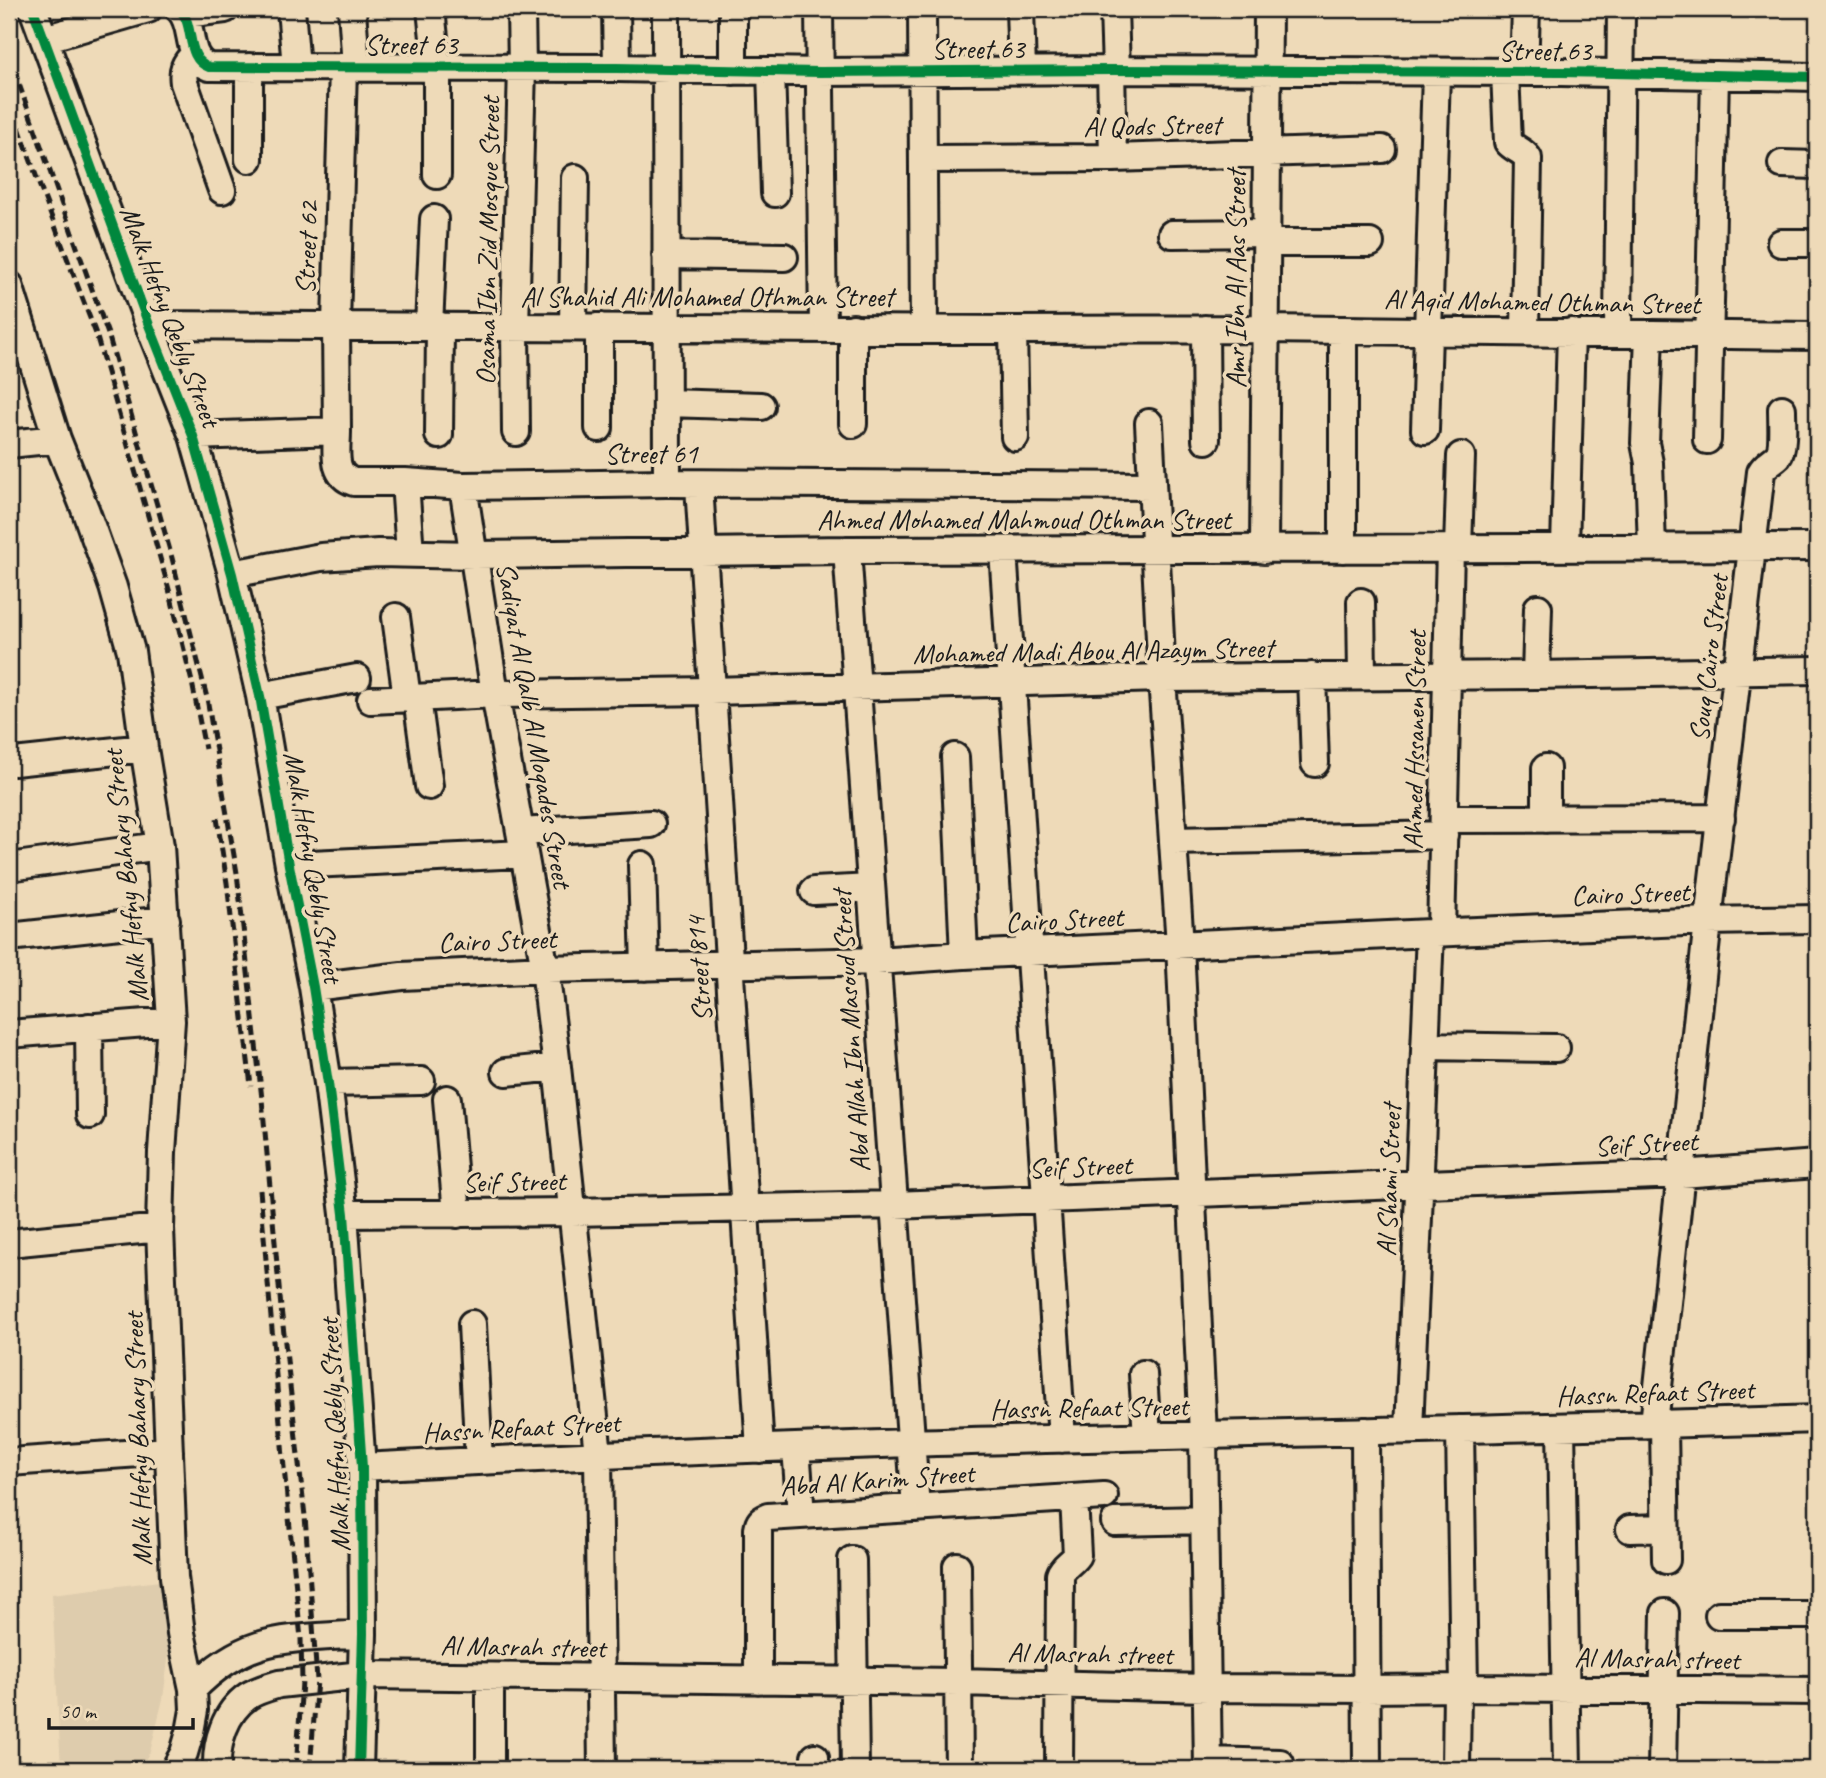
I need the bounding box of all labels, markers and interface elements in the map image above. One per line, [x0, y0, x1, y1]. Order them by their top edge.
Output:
street label: Street 63 [365, 27, 460, 62]
street label: Street 63 [932, 31, 1027, 66]
street label: Street 63 [1499, 33, 1594, 68]
street label: Osama Ibn Zid Mosque Street [467, 94, 508, 385]
street label: Al Qods Street [1083, 107, 1225, 144]
street label: Amr Ibn Al Aas Street [1218, 166, 1253, 388]
street label: Street 62 [287, 199, 326, 295]
street label: Malk Hefny Qebly Street [112, 201, 230, 434]
street label: Al Shahid Ali Mohamed Othman Street [520, 279, 897, 314]
street label: Al Aqid Mohamed Othman Street [1384, 281, 1703, 322]
street label: Street 61 [605, 436, 699, 471]
street label: Ahmed Mohamed Mahmoud Othman Street [817, 502, 1233, 537]
street label: Sadiqat Al Qalb Al Moqades Street [489, 560, 581, 893]
street label: Souq Cairo Street [1681, 570, 1736, 743]
street label: Ahmed Hssanen Street [1395, 628, 1434, 850]
street label: Mohamed Madi Abou Al Azaym Street [912, 630, 1277, 671]
street label: Malk Hefny Bahary Street [95, 745, 156, 1004]
street label: Malk Hefny Qebly Street [276, 749, 352, 988]
street label: Cairo Street [1571, 874, 1692, 913]
street label: Abd Allah Ibn Masoud Street [823, 885, 878, 1173]
street label: Cairo Street [1004, 899, 1127, 940]
street label: Street 814 [677, 913, 720, 1023]
street label: Cairo Street [438, 921, 559, 960]
street label: Al Shami Street [1368, 1100, 1409, 1257]
street label: Seif Street [1594, 1123, 1701, 1164]
street label: Seif Street [1028, 1147, 1135, 1186]
street label: Seif Street [462, 1163, 568, 1200]
street label: Malk Hefny Bahary Street [115, 1309, 159, 1566]
street label: Malk Hefny Qebly Street [311, 1315, 358, 1553]
street label: Hassn Refaat Street [1556, 1371, 1757, 1413]
street label: Hassn Refaat Street [990, 1388, 1191, 1427]
street label: Hassn Refaat Street [421, 1405, 623, 1450]
street label: Abd Al Karim Street [779, 1455, 978, 1504]
street label: Al Masrah street [440, 1628, 608, 1665]
street label: Al Masrah street [1007, 1635, 1175, 1672]
street label: Al Masrah street [1574, 1640, 1742, 1677]
scale bar [49, 1687, 192, 1731]
text: 50 m [60, 1698, 98, 1724]

